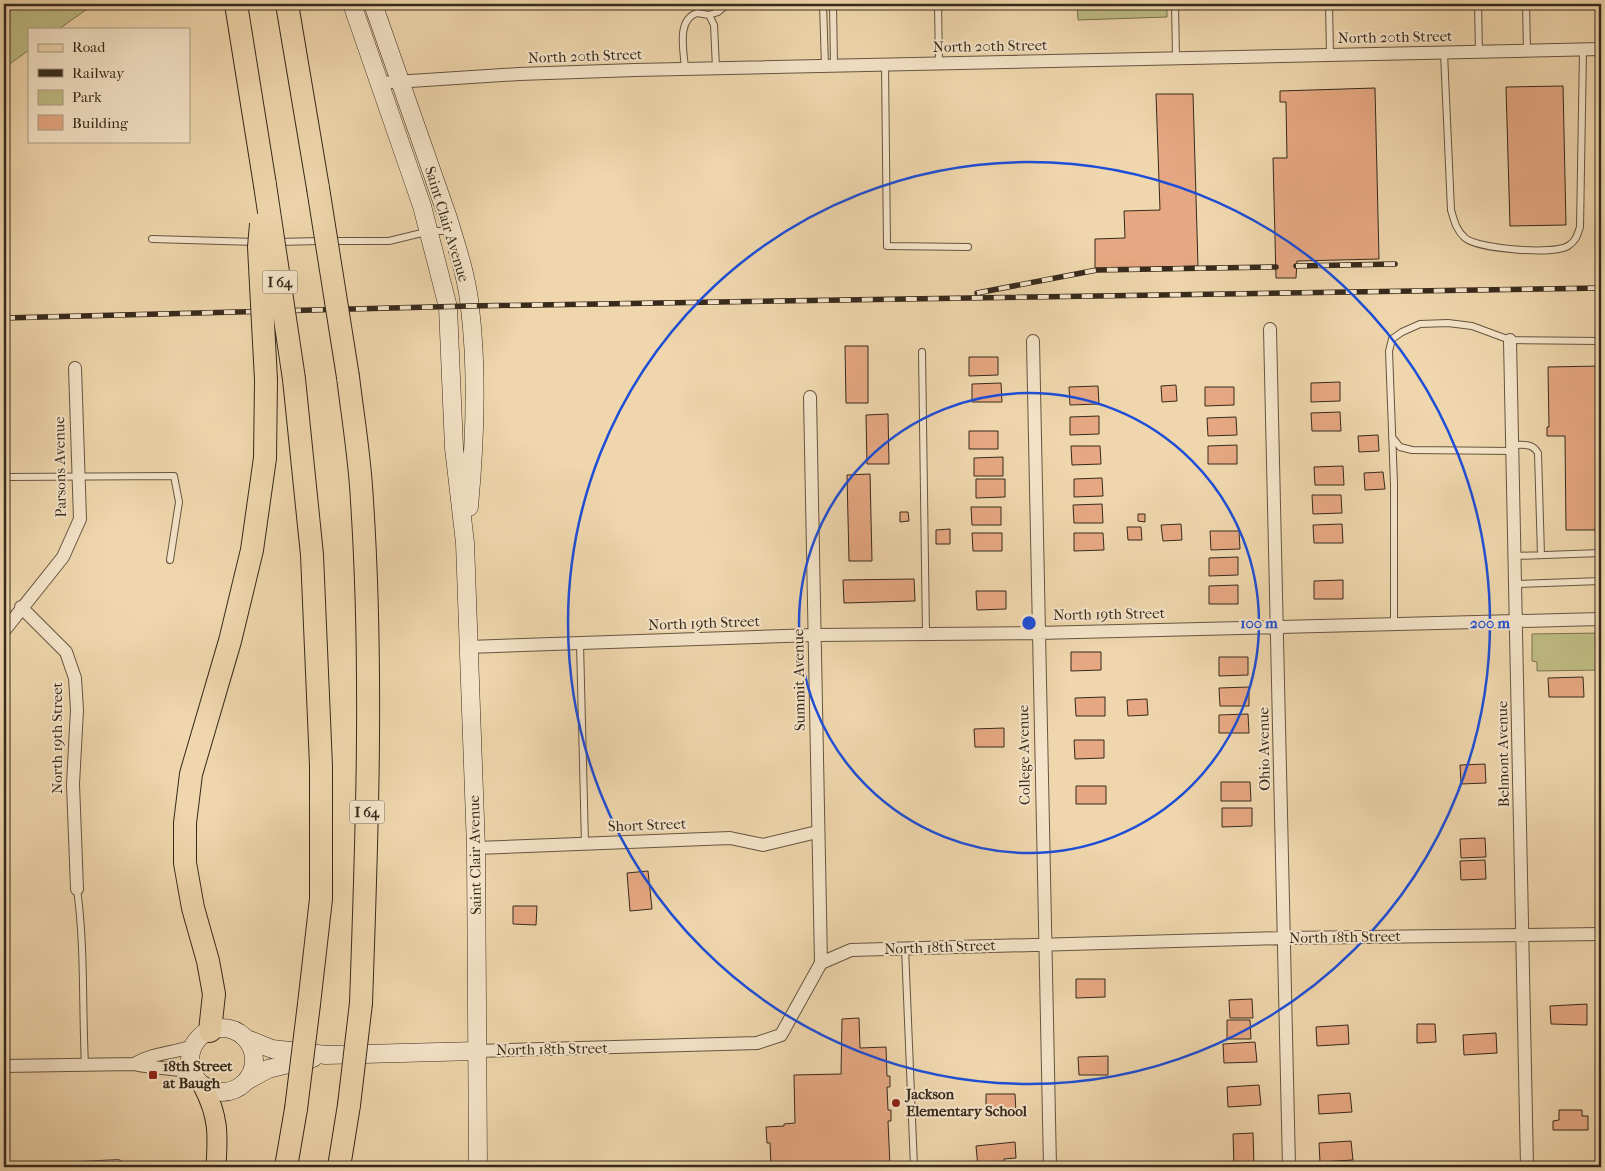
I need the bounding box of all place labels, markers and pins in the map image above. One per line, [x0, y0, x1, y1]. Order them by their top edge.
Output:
centre of rings [1020, 614, 1038, 632]
place label: 18th Street at Baugh [163, 1057, 233, 1092]
marker: 18th Street at Baugh [147, 1069, 159, 1081]
place label: Jackson Elementary School [904, 1085, 1028, 1120]
marker: Jackson Elementary School [890, 1097, 902, 1109]

